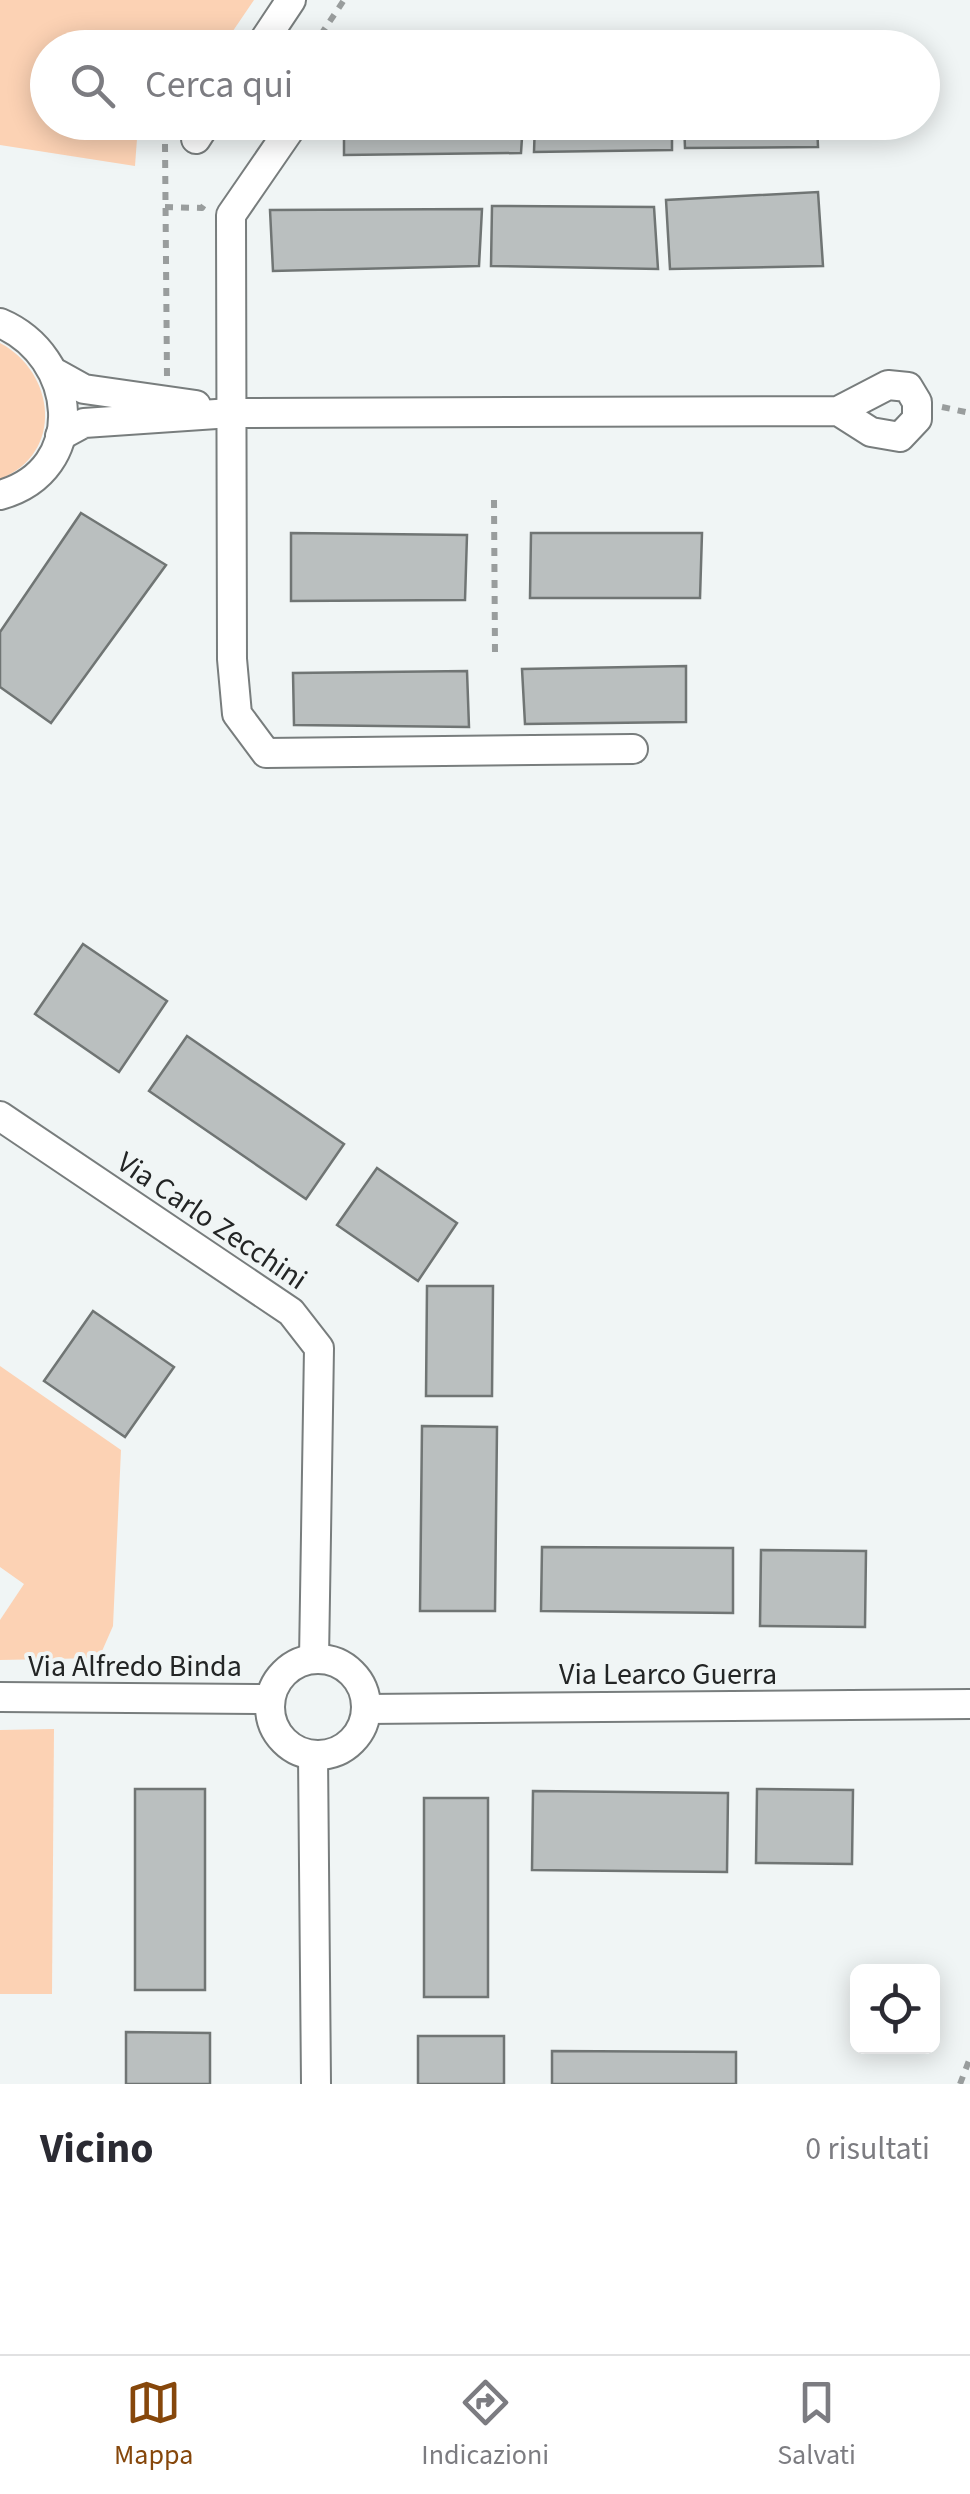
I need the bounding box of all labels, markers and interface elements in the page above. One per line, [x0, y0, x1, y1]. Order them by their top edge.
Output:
search box [30, 30, 940, 140]
icon: search [65, 58, 120, 113]
text: Cerca qui [145, 58, 293, 112]
street label: Via Carlo Zecchini [108, 1141, 316, 1301]
street label: Via Alfredo Binda [28, 1645, 242, 1688]
street label: Via Learco Guerra [559, 1653, 777, 1696]
map controls [850, 1964, 940, 2054]
button: locate [850, 1964, 940, 2054]
text: Vicino [40, 2119, 154, 2179]
text: 0 risultati [805, 2126, 930, 2172]
tab: Mappa [114, 2375, 193, 2475]
tab: Indicazioni [421, 2375, 549, 2475]
tab: Salvati [777, 2375, 856, 2475]

